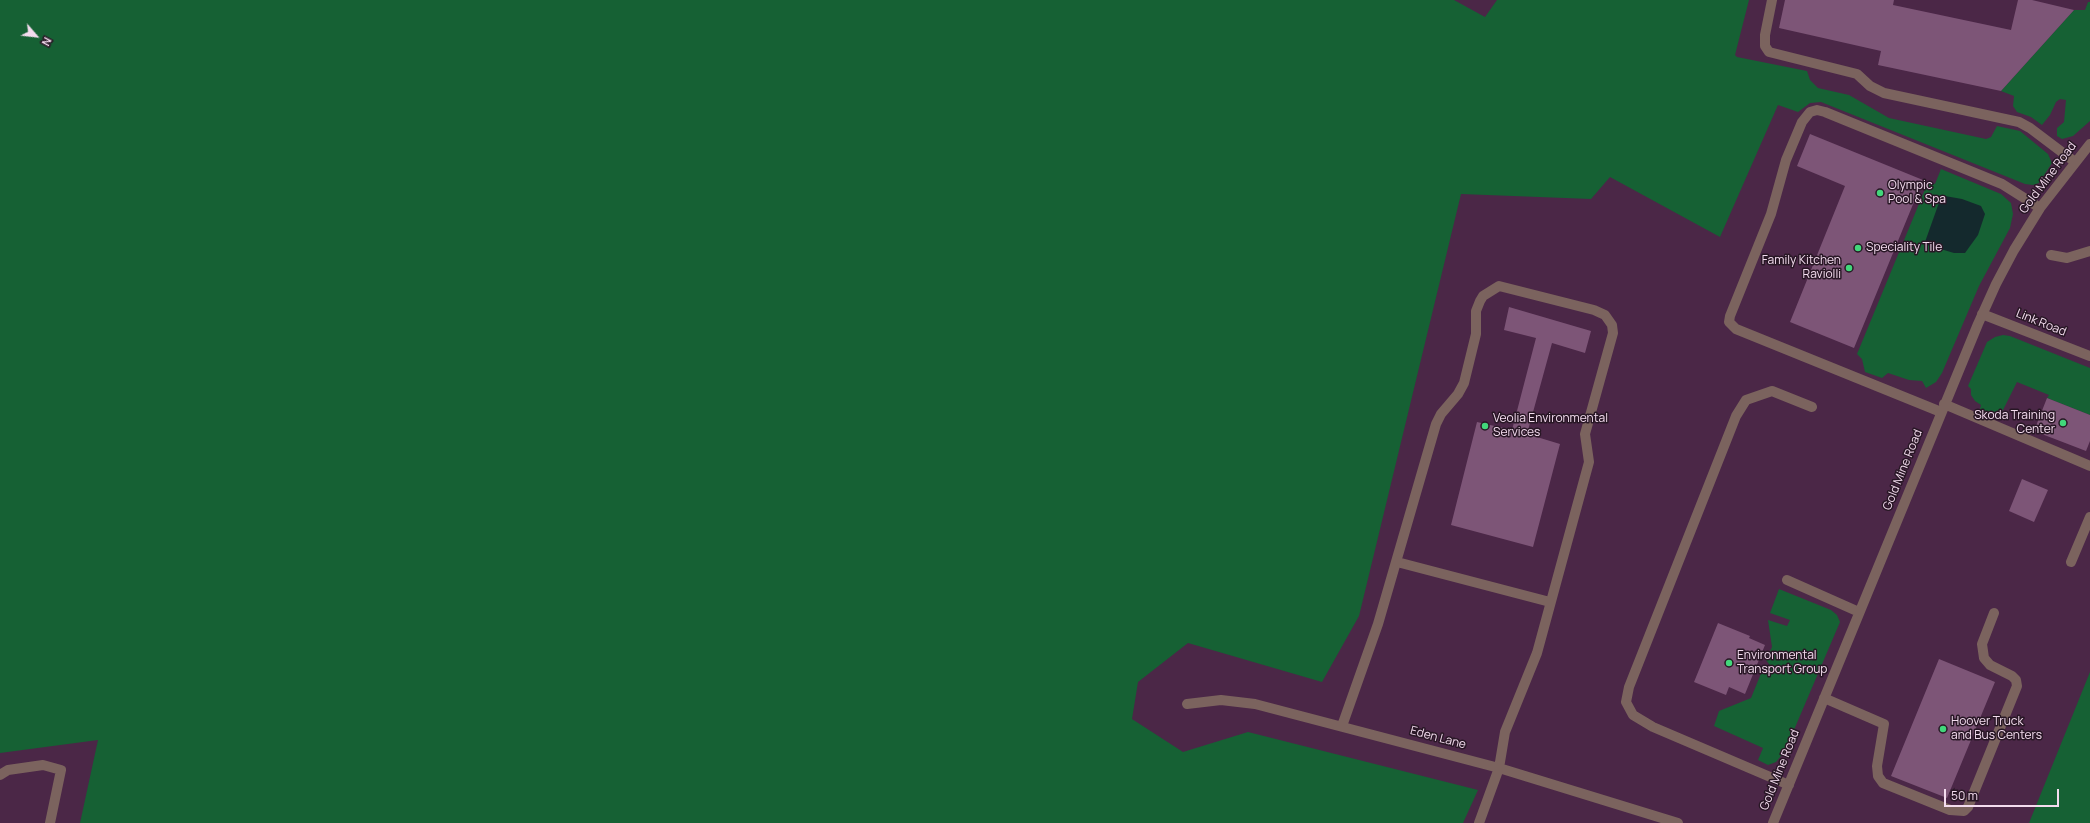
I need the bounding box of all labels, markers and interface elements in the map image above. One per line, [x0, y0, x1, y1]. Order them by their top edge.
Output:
north arrow [16, 16, 56, 56]
text: N [39, 35, 56, 49]
street label: Gold Mine Road [2016, 139, 2080, 217]
place label: Olympic Pool & Spa [1888, 179, 1946, 207]
marker: Olympic Pool & Spa [1875, 188, 1885, 198]
place label: Speciality Tile [1866, 241, 1942, 255]
marker: Speciality Tile [1853, 243, 1863, 253]
place label: Family Kitchen Raviolli [1762, 254, 1841, 282]
marker: Family Kitchen Raviolli [1844, 263, 1854, 273]
street label: Link Road [2014, 306, 2068, 340]
place label: Skoda Training Center [1974, 409, 2055, 437]
place label: Veolia Environmental Services [1493, 412, 1608, 440]
marker: Skoda Training Center [2058, 418, 2068, 428]
marker: Veolia Environmental Services [1480, 421, 1490, 431]
street label: Gold Mine Road [1880, 428, 1926, 512]
place label: Environmental Transport Group [1737, 649, 1827, 677]
marker: Environmental Transport Group [1724, 658, 1734, 668]
place label: Hoover Truck and Bus Centers [1951, 715, 2042, 743]
street label: Eden Lane [1409, 724, 1467, 752]
marker: Hoover Truck and Bus Centers [1938, 724, 1948, 734]
street label: Gold Mine Road [1757, 728, 1803, 812]
scale bar [1946, 781, 2061, 807]
text: 50 m [1951, 787, 1978, 804]

